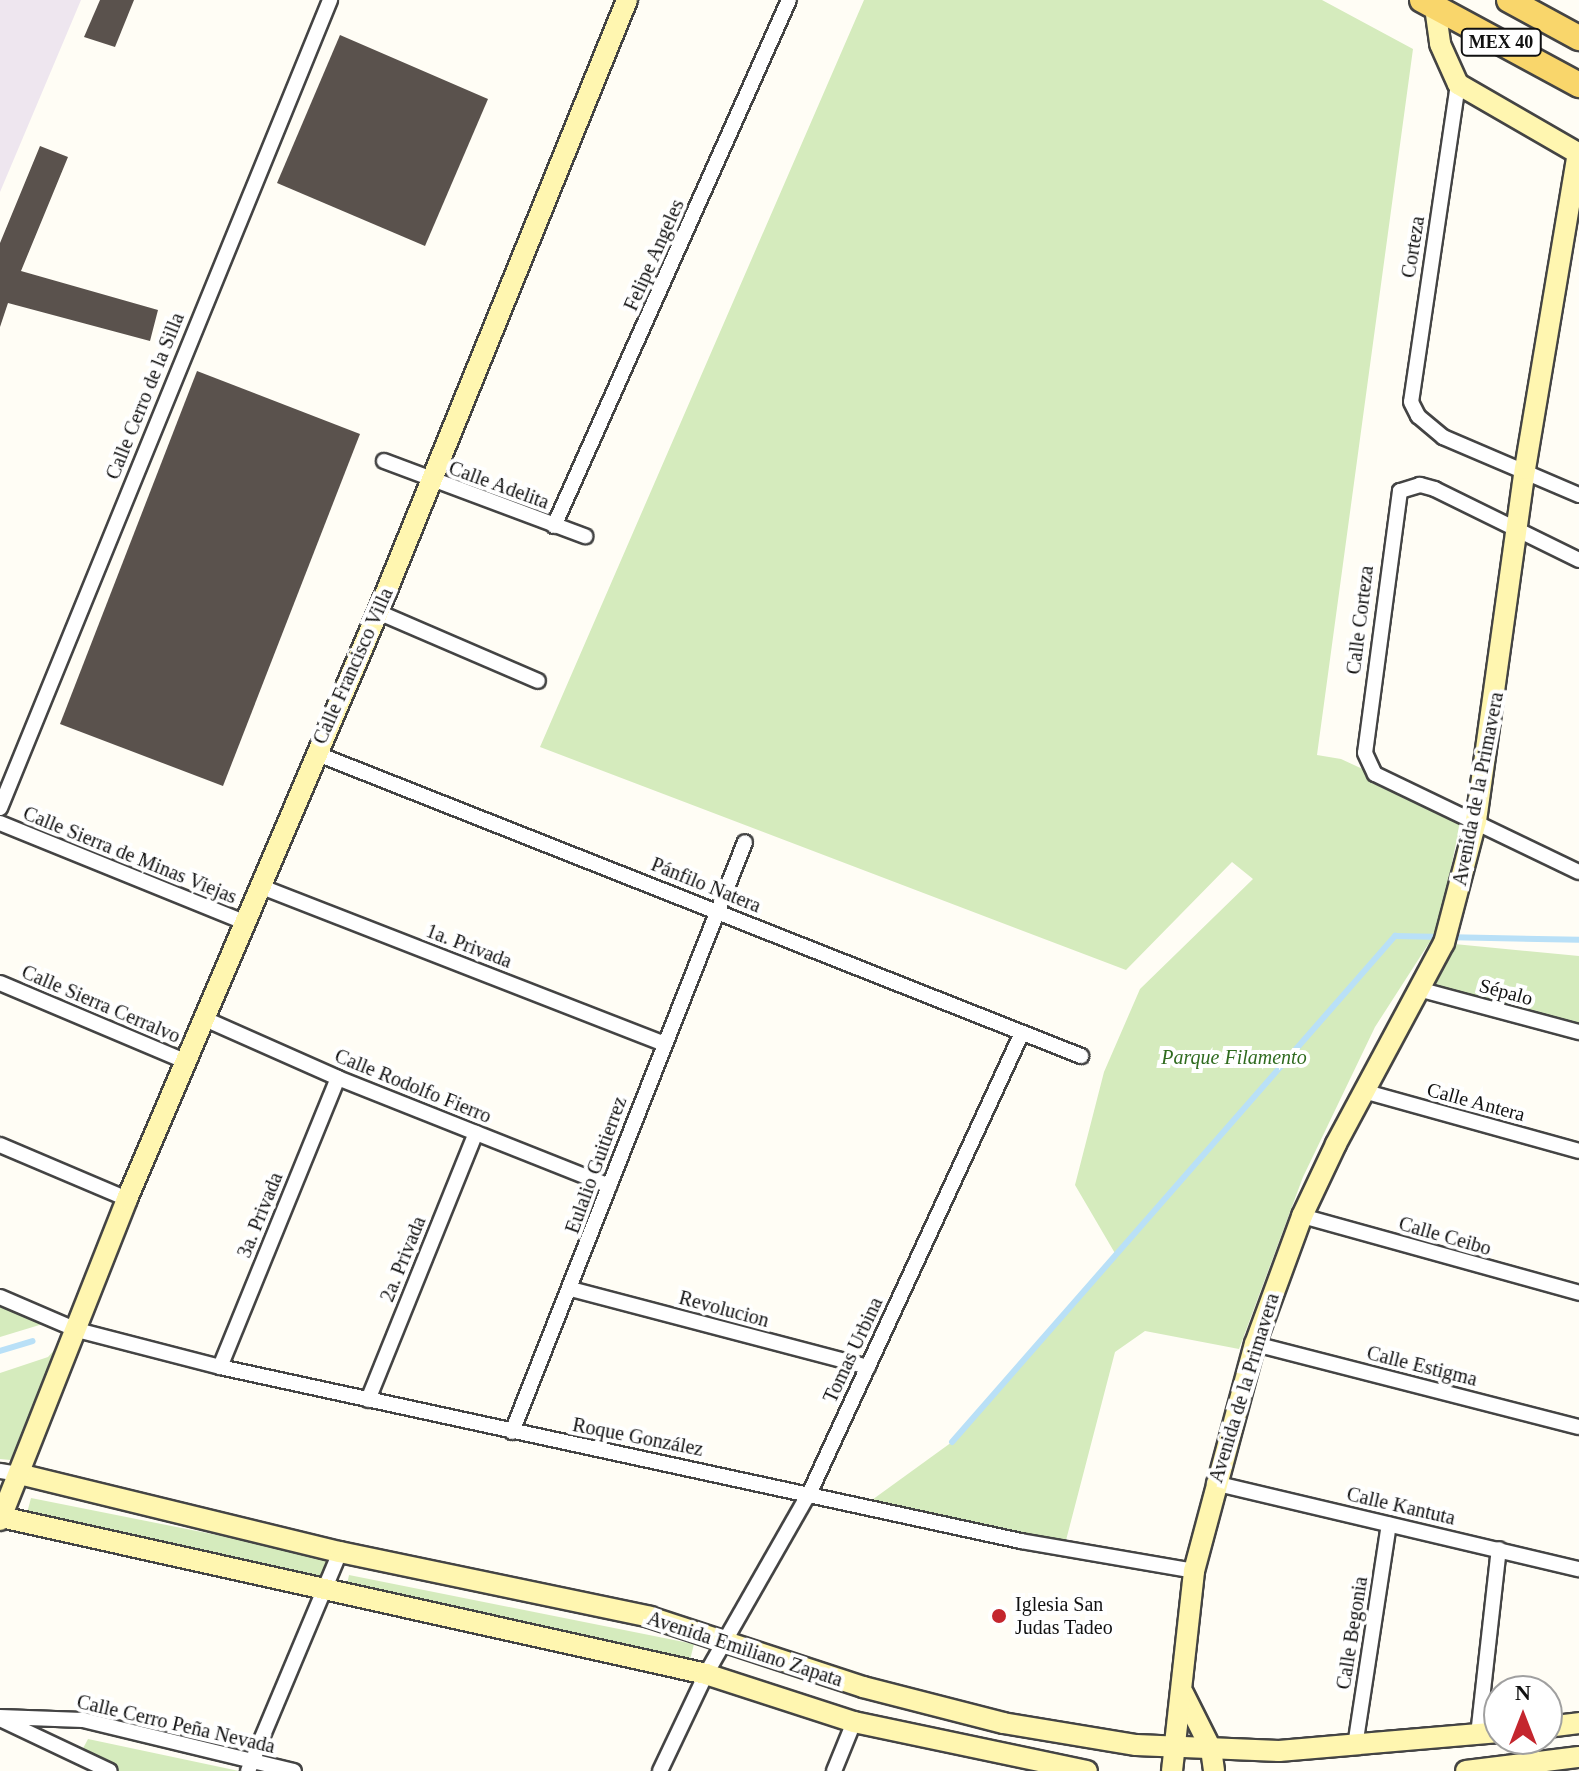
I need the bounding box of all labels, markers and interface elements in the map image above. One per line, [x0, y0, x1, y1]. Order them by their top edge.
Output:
road number: MEX 40 [1459, 28, 1543, 56]
street label: Felipe Angeles [619, 195, 689, 315]
street label: Corteza [1396, 214, 1430, 280]
street label: Calle Cerro de la Silla [101, 309, 189, 483]
street label: Calle Adelita [445, 456, 553, 514]
street label: Calle Corteza [1341, 564, 1379, 676]
street label: Calle Francisco Villa [308, 584, 398, 748]
street label: Avenida de la Primavera [1447, 690, 1509, 888]
street label: Calle Sierra de Minas Viejas [19, 801, 241, 909]
street label: Pánfilo Natera [648, 852, 764, 918]
street label: 1a. Privada [423, 919, 515, 973]
street label: Calle Sierra Cerralvo [18, 960, 184, 1048]
street label: Sépalo [1477, 973, 1535, 1011]
street label: Calle Rodolfo Fierro [331, 1044, 495, 1128]
park label: Parque Filamento [1161, 1045, 1307, 1069]
street label: Calle Antera [1424, 1077, 1528, 1127]
street label: Eulalio Guitierrez [560, 1093, 632, 1237]
street label: 3a. Privada [232, 1169, 288, 1261]
street label: Calle Ceibo [1396, 1211, 1494, 1261]
street label: 2a. Privada [375, 1213, 431, 1305]
street label: Revolucion [676, 1285, 772, 1333]
street label: Avenida de la Primavera [1204, 1290, 1284, 1486]
street label: Tomas Urbina [818, 1293, 888, 1407]
street label: Calle Estigma [1364, 1341, 1480, 1391]
street label: Roque González [571, 1413, 705, 1461]
street label: Calle Kantuta [1344, 1482, 1458, 1530]
street label: Calle Begonia [1331, 1575, 1373, 1691]
place label: Iglesia San Judas Tadeo [1015, 1592, 1113, 1639]
street label: Avenida Emiliano Zapata [644, 1606, 846, 1692]
marker: Iglesia San Judas Tadeo [990, 1607, 1008, 1625]
north arrow [1483, 1675, 1563, 1755]
text: N [1515, 1680, 1531, 1705]
street label: Calle Cerro Peña Nevada [75, 1690, 277, 1758]

